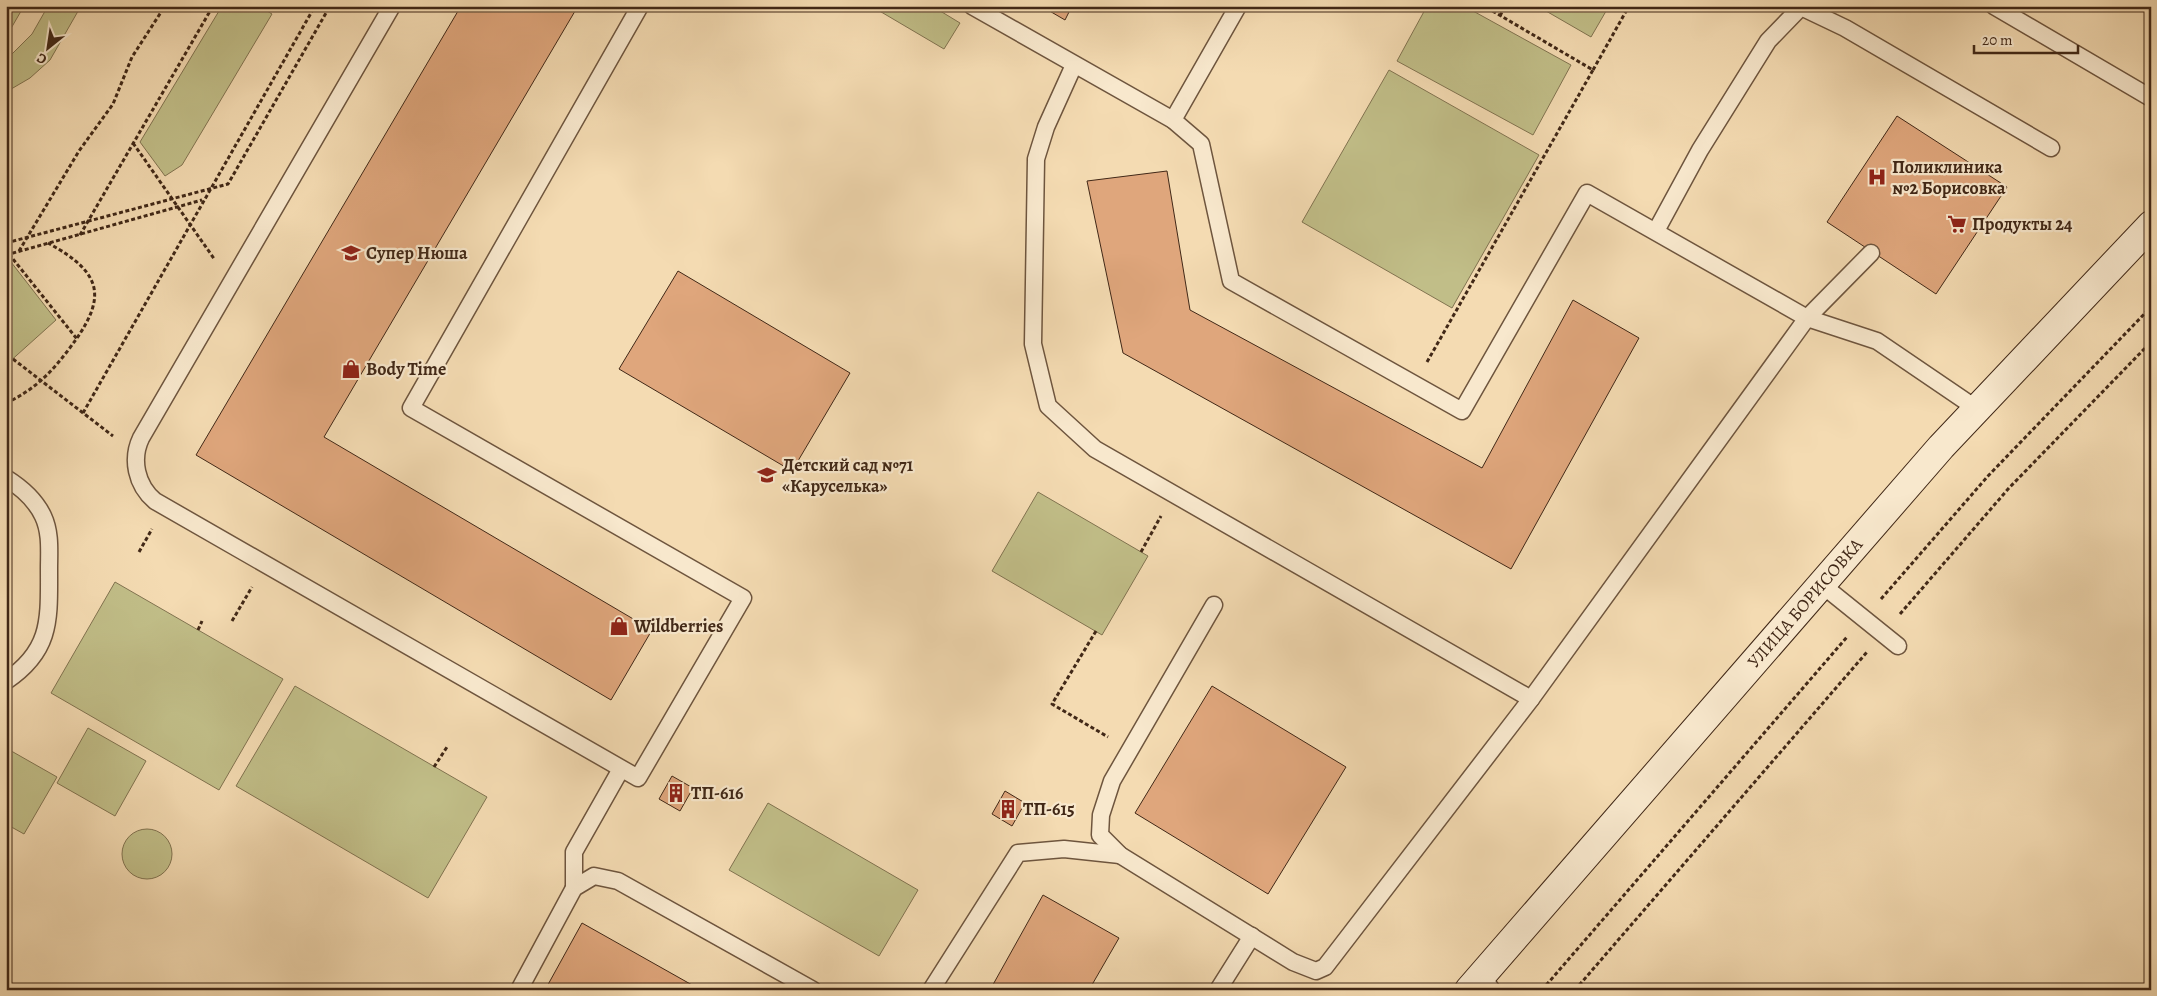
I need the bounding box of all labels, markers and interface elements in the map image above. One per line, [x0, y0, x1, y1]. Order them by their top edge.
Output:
north arrow [22, 22, 72, 72]
scale bar [1974, 22, 2078, 54]
text: 20 m [1982, 30, 2013, 50]
text: С [33, 48, 50, 69]
place label: Поликлиника №2 Борисовка [1892, 155, 2006, 200]
hospital icon: Поликлиника №2 Борисовка [1866, 166, 1888, 188]
place label: Продукты 24 [1972, 212, 2073, 236]
supermarket icon: Продукты 24 [1946, 213, 1968, 235]
place label: Супер Нюша [366, 241, 468, 265]
school or university icon: Супер Нюша [340, 242, 362, 264]
place label: Body Time [366, 357, 446, 381]
shop icon: Body Time [340, 358, 362, 380]
place label: Детский сад №71 «Каруселька» [782, 453, 914, 498]
school or university icon: Детский сад №71 «Каруселька» [756, 464, 778, 486]
street label: УЛИЦА БОРИСОВКА [1742, 533, 1868, 673]
place label: Wildberries [633, 614, 723, 638]
shop icon: Wildberries [608, 615, 630, 637]
place label: ТП-616 [691, 781, 743, 805]
building icon: ТП-616 [665, 782, 687, 804]
place label: ТП-615 [1023, 797, 1075, 821]
building icon: ТП-615 [997, 798, 1019, 820]

